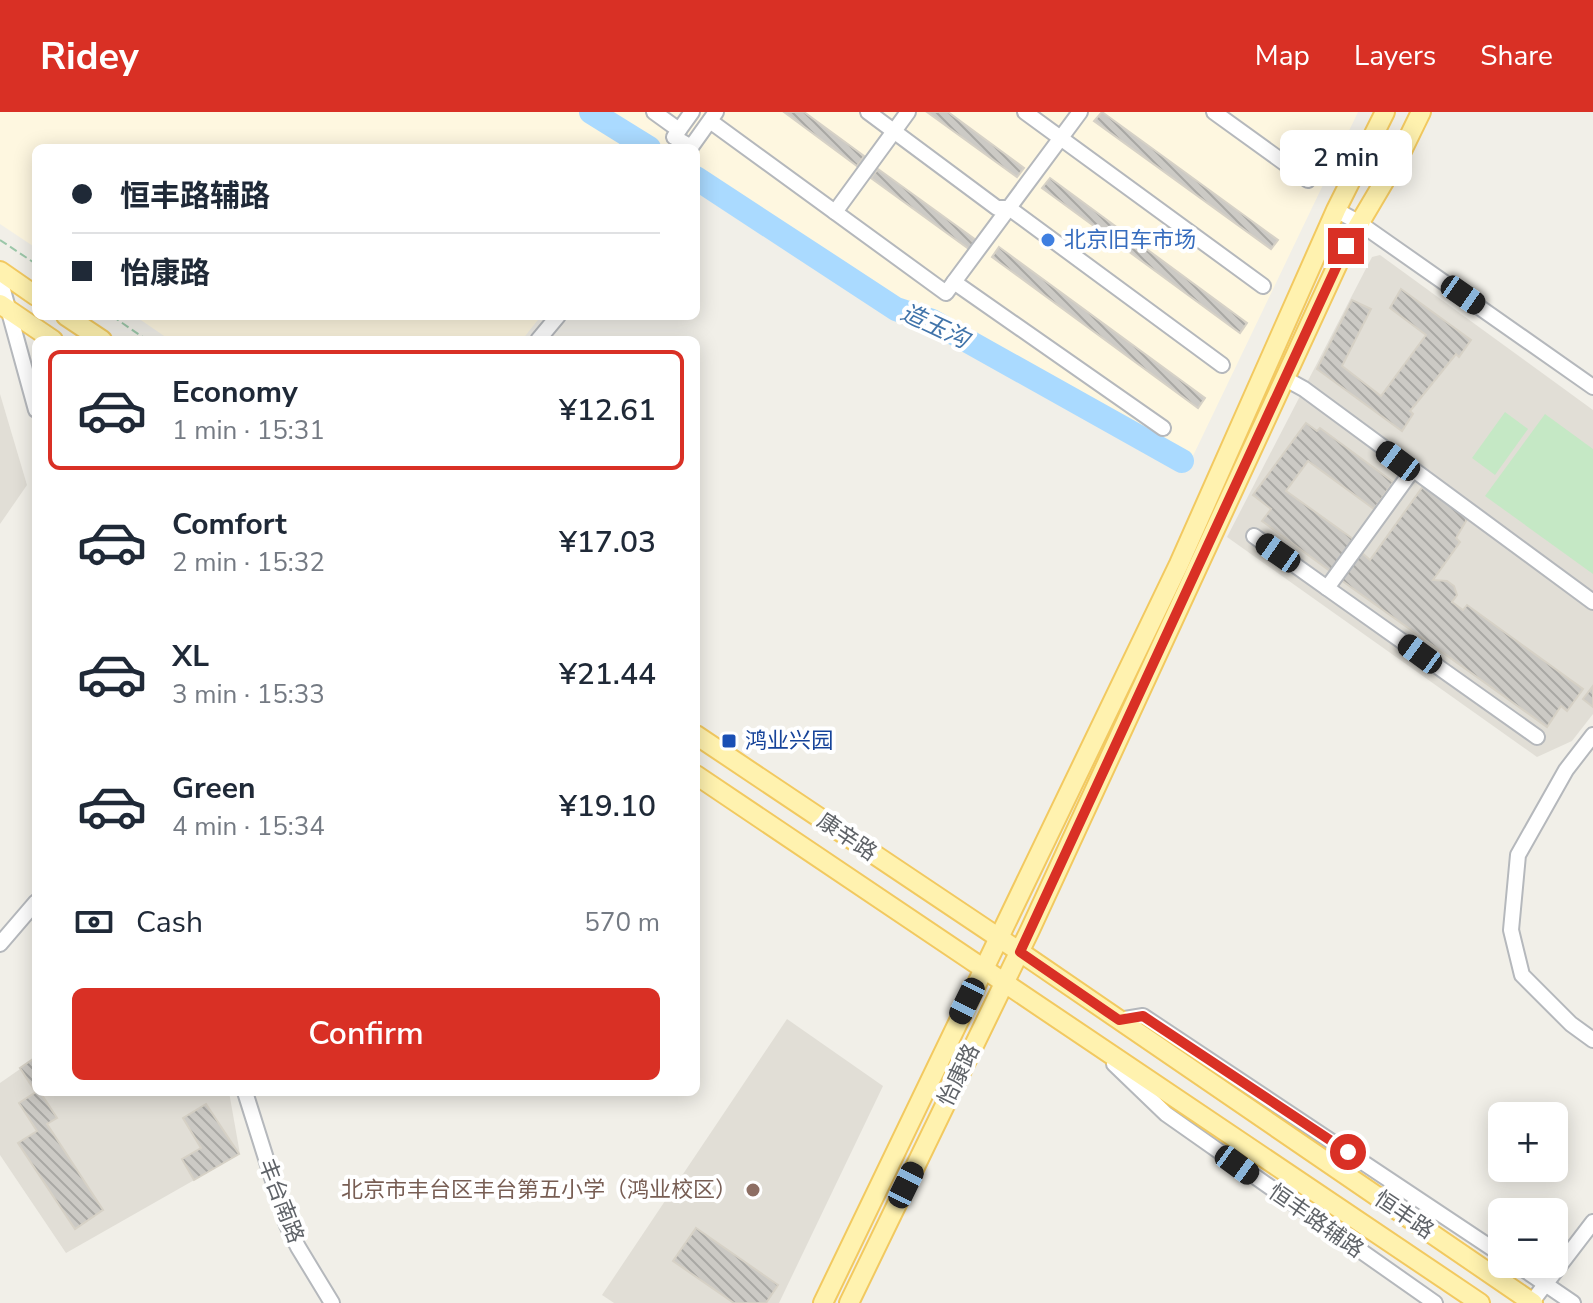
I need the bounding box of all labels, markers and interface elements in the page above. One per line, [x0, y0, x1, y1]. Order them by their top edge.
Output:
text: Ridey [40, 31, 139, 82]
text: Map [1255, 37, 1310, 75]
text: Layers [1354, 37, 1436, 75]
text: Share [1480, 37, 1553, 75]
callout: 2 min [1280, 130, 1412, 186]
text: 2 min [1313, 140, 1379, 175]
text: 恒丰路辅路 [120, 176, 270, 217]
place label: 北京旧车市场 [1064, 225, 1196, 255]
route end [1328, 228, 1364, 264]
marker: 北京旧车市场 [1039, 231, 1057, 249]
text: 怡康路 [120, 253, 210, 294]
car [1436, 271, 1490, 319]
water label: 造玉沟 [896, 296, 977, 357]
text: Economy [172, 372, 298, 413]
icon: car [76, 374, 148, 446]
text: ¥12.61 [559, 390, 656, 431]
text: 1 min · 15:31 [172, 413, 325, 448]
car [1372, 437, 1424, 485]
text: Comfort [172, 504, 287, 545]
icon: car [76, 506, 148, 578]
text: ¥17.03 [559, 522, 656, 563]
car [1251, 529, 1305, 577]
text: 2 min · 15:32 [172, 545, 325, 580]
car [1394, 630, 1446, 678]
text: XL [172, 636, 209, 677]
icon: car [76, 638, 148, 710]
text: ¥21.44 [559, 654, 656, 695]
text: 3 min · 15:33 [172, 677, 325, 712]
place label: 鸿业兴园 [745, 726, 833, 756]
marker: 鸿业兴园 [720, 732, 738, 750]
text: Green [172, 768, 256, 809]
icon: car [76, 770, 148, 842]
text: ¥19.10 [559, 786, 656, 827]
street label: 康辛路 [811, 806, 883, 868]
text: 4 min · 15:34 [172, 809, 325, 844]
icon: cash [72, 900, 116, 944]
text: Cash [136, 902, 203, 943]
text: 570 m [584, 905, 660, 940]
car [946, 974, 988, 1028]
button: Confirm [72, 988, 660, 1080]
street label: 怡康路 [931, 1039, 987, 1111]
map controls [1488, 1102, 1568, 1278]
button: + [1488, 1102, 1568, 1182]
route start [1330, 1134, 1366, 1170]
car [1211, 1141, 1263, 1189]
street label: 丰台南路 [251, 1155, 311, 1247]
car [885, 1158, 927, 1212]
place label: 北京市丰台区丰台第五小学（鸿业校区） [341, 1175, 737, 1205]
street label: 恒丰路辅路 [1262, 1177, 1370, 1265]
marker: 北京市丰台区丰台第五小学（鸿业校区） [744, 1181, 762, 1199]
street label: 恒丰路 [1368, 1184, 1440, 1246]
button: − [1488, 1198, 1568, 1278]

